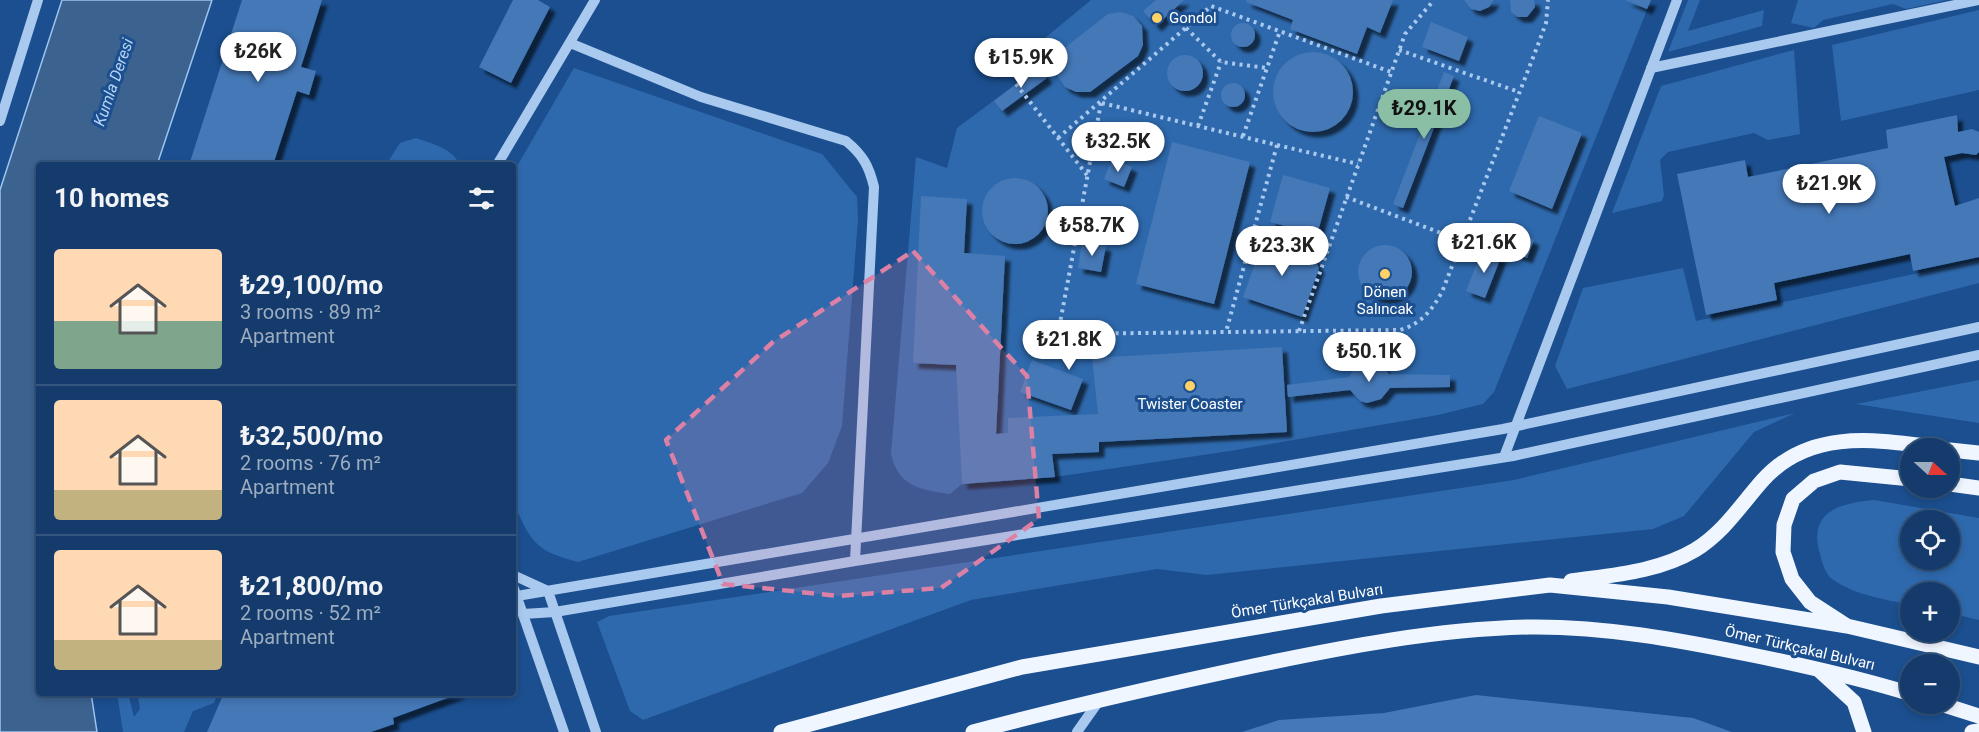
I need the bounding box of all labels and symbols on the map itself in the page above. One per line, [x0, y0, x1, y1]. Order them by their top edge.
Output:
place label: Gondol [1169, 9, 1217, 27]
marker: Gondol [1150, 11, 1164, 25]
pin: ₺26K [222, 32, 294, 83]
water label: Kumla Deresi [90, 36, 137, 128]
pin: ₺15.9K [972, 38, 1070, 89]
pin: ₺29.1K [1375, 89, 1473, 140]
pin: ₺32.5K [1069, 122, 1167, 173]
pin: ₺21.9K [1780, 164, 1878, 215]
pin: ₺58.7K [1043, 206, 1141, 257]
pin: ₺21.6K [1435, 223, 1533, 274]
pin: ₺23.3K [1233, 226, 1331, 277]
marker: Dönen Salıncak [1378, 267, 1392, 281]
place label: Dönen Salıncak [1357, 283, 1414, 318]
pin: ₺21.8K [1020, 320, 1118, 371]
pin: ₺50.1K [1320, 332, 1418, 383]
marker: Twister Coaster [1183, 379, 1197, 393]
place label: Twister Coaster [1137, 395, 1243, 413]
north arrow [1900, 438, 1960, 498]
street label: Ömer Türkçakal Bulvarı [1230, 580, 1384, 622]
street label: Ömer Türkçakal Bulvarı [1723, 622, 1877, 674]

